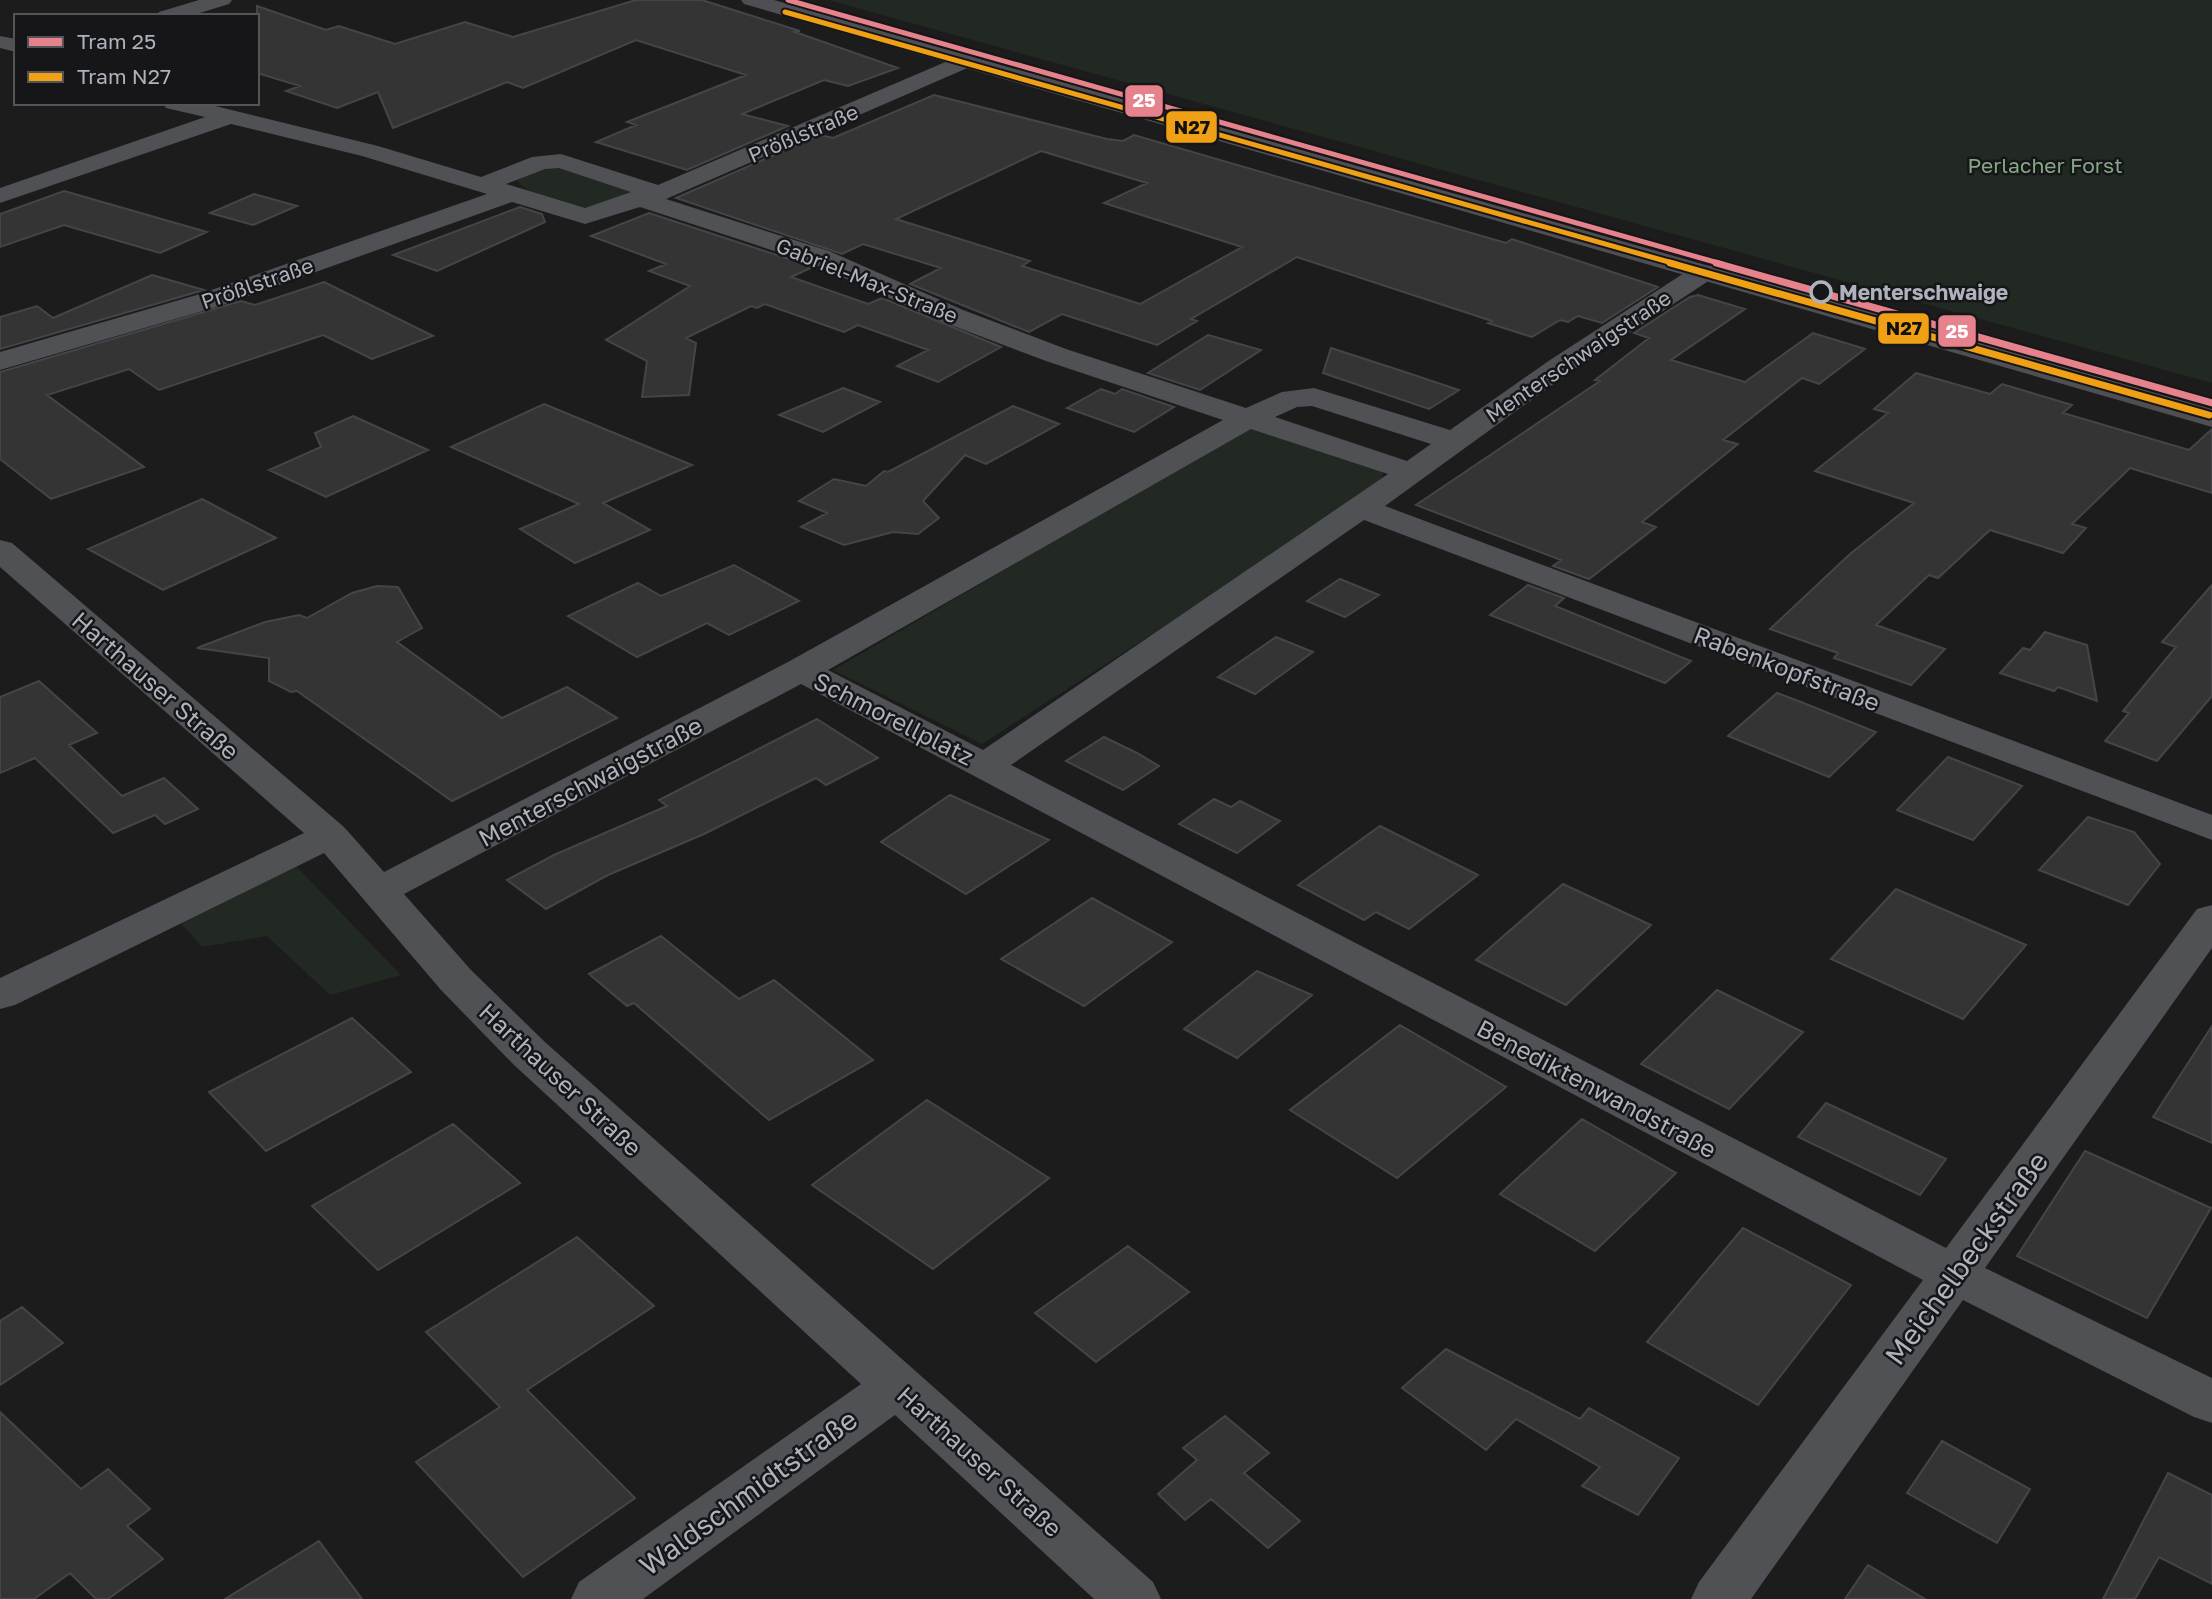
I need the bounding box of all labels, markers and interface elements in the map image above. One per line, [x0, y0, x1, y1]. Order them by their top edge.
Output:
legend [14, 14, 259, 105]
text: Tram 25 [77, 28, 156, 54]
text: Tram N27 [77, 63, 171, 89]
line badge: 25 [1124, 84, 1164, 118]
text: 25 [1132, 88, 1156, 111]
street label: Prößlstraße [744, 98, 862, 168]
line badge: N27 [1165, 110, 1218, 144]
text: N27 [1174, 115, 1210, 138]
park label: Perlacher Forst [1967, 152, 2123, 178]
street label: Gabriel-Max-Straße [772, 232, 962, 328]
street label: Prößlstraße [197, 252, 317, 314]
place label: Menterschwaige [1839, 279, 2008, 305]
marker: Menterschwaige [1810, 281, 1832, 303]
street label: Menterschwaigstraße [1480, 284, 1676, 428]
line badge: N27 [1877, 312, 1930, 345]
line badge: 25 [1937, 314, 1977, 348]
text: N27 [1886, 316, 1922, 339]
text: 25 [1945, 319, 1969, 342]
street label: Harthauser Straße [67, 605, 245, 765]
street label: Rabenkopfstraße [1690, 619, 1884, 717]
street label: Schmorellplatz [809, 665, 979, 771]
street label: Menterschwaigstraße [473, 710, 707, 852]
street label: Harthauser Straße [474, 996, 648, 1162]
street label: Benediktenwandstraße [1472, 1013, 1722, 1163]
street label: Meichelbeckstraße [1878, 1145, 2054, 1371]
street label: Harthauser Straße [892, 1380, 1068, 1542]
street label: Waldschmidtstraße [633, 1402, 863, 1582]

